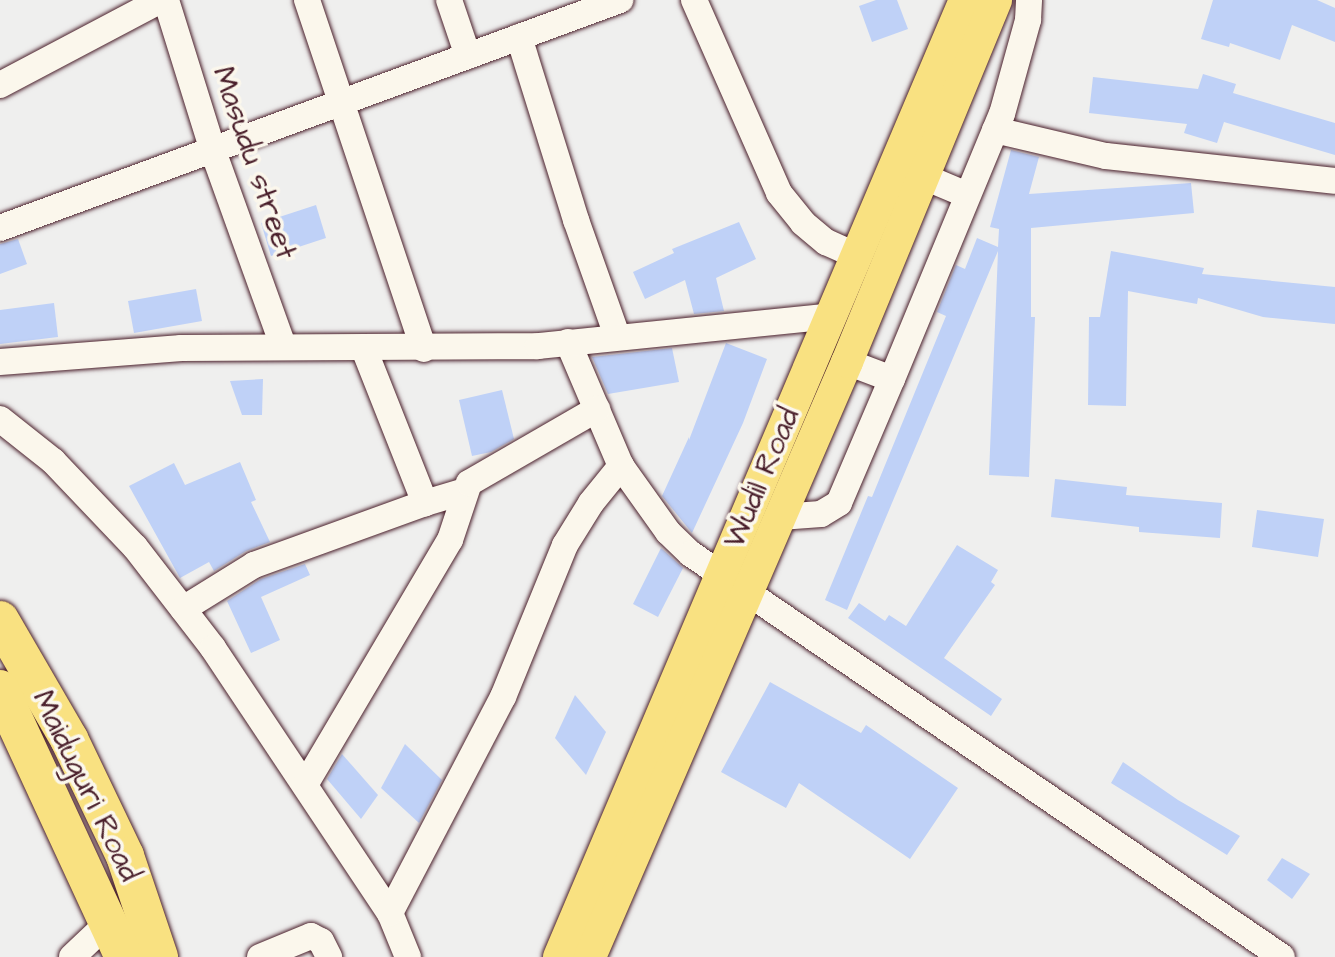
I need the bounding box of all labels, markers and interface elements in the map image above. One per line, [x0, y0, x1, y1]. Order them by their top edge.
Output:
street label: Masudu street [204, 62, 304, 264]
street label: Wudil Road [716, 402, 808, 554]
street label: Maiduguri Road [24, 685, 148, 887]

